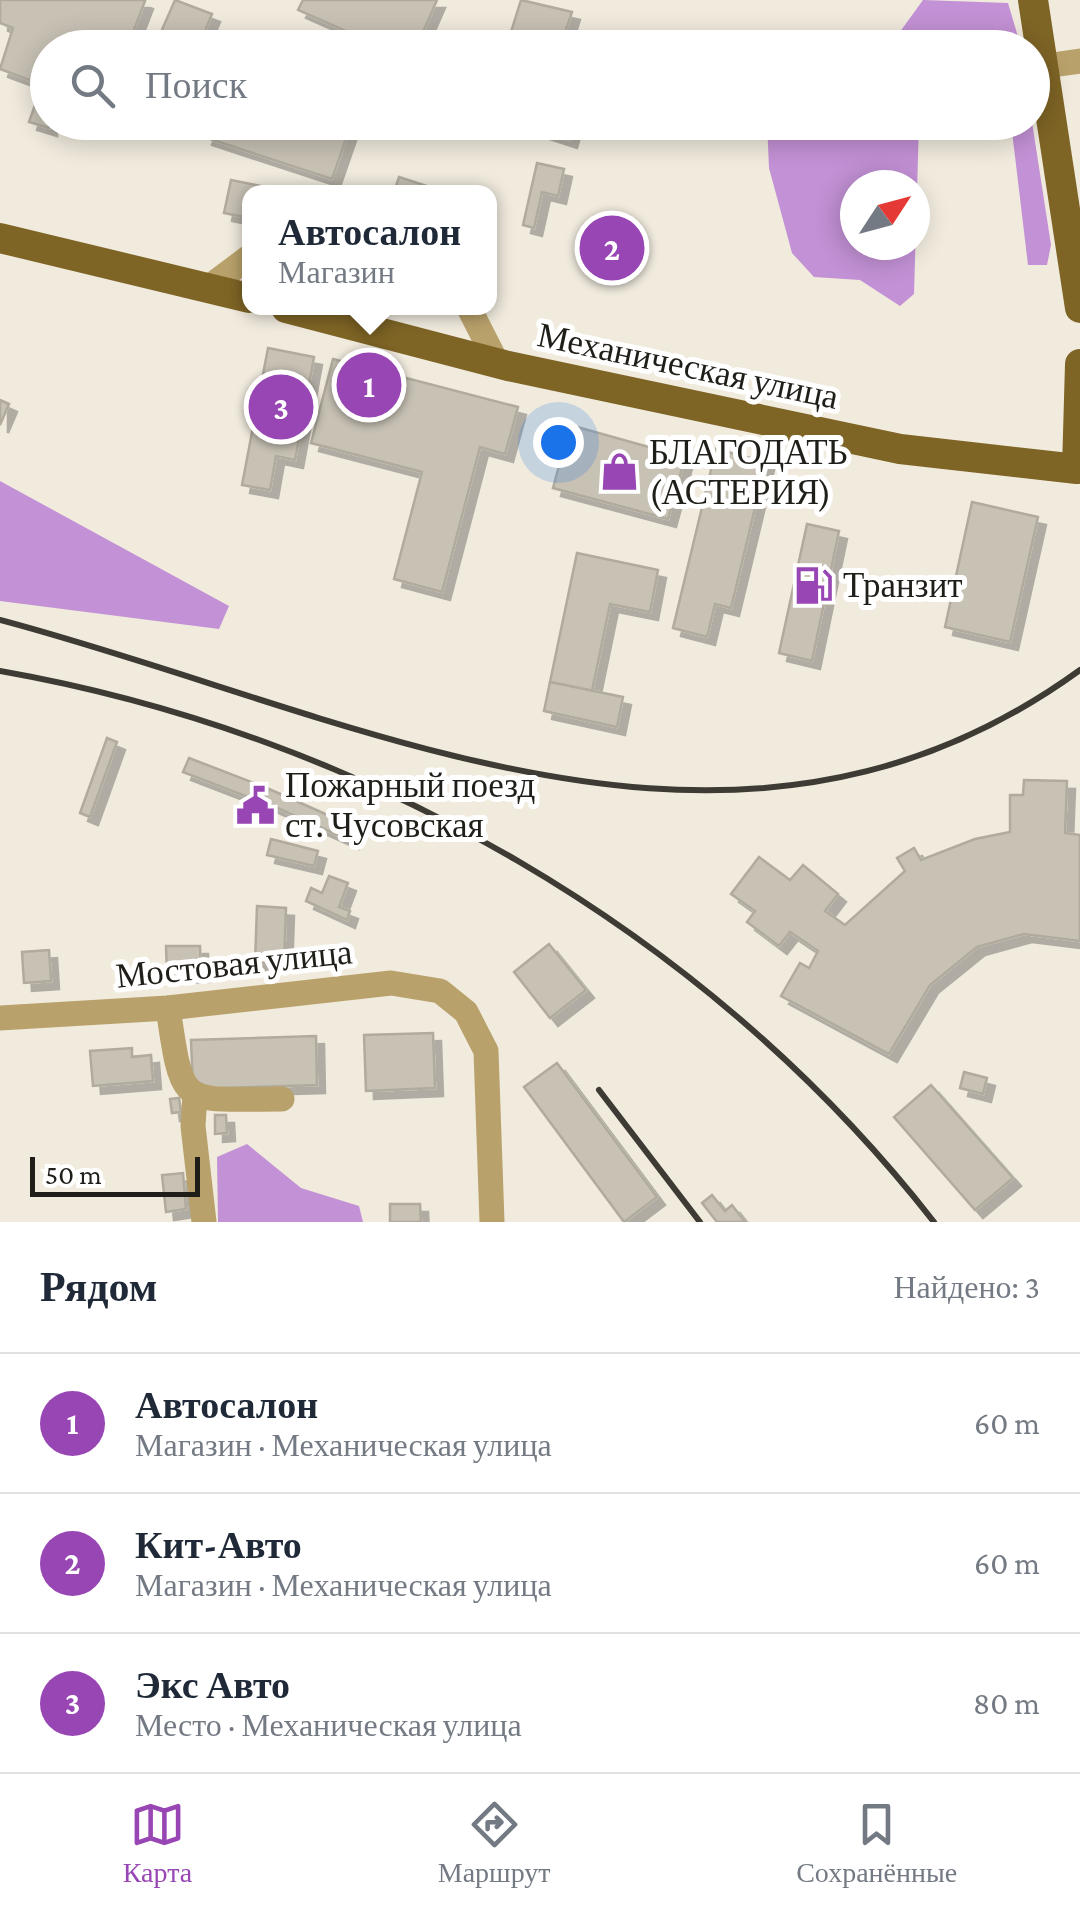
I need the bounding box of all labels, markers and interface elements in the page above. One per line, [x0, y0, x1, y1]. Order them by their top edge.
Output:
search box [30, 30, 1050, 140]
icon: search [65, 58, 120, 113]
text: Поиск [145, 64, 247, 106]
north arrow [840, 170, 930, 260]
popup [242, 185, 497, 315]
pin: 2 [580, 210, 644, 286]
text: Автосалон [278, 211, 461, 253]
text: Магазин [278, 254, 395, 290]
street label: Механическая улица [534, 315, 842, 417]
pin: 1 [336, 348, 402, 422]
pin: 3 [248, 370, 314, 444]
your location [533, 417, 584, 468]
place label: БЛАГОДАТЬ (АСТЕРИЯ) [649, 433, 848, 512]
shop icon: БЛАГОДАТЬ (АСТЕРИЯ) [598, 451, 640, 493]
fuel station icon: Транзит [792, 564, 834, 606]
place label: Транзит [843, 566, 963, 605]
place label: Пожарный поезд ст. Чусовская [285, 766, 535, 845]
public building icon: Пожарный поезд ст. Чусовская [234, 784, 276, 826]
street label: Мостовая улица [114, 932, 354, 996]
scale bar [30, 1152, 200, 1196]
text: 50 m [45, 1159, 102, 1190]
text: Рядом [40, 1263, 157, 1310]
text: Найдено: 3 [893, 1269, 1040, 1305]
text: Автосалон [135, 1384, 318, 1426]
text: 1 [67, 1405, 78, 1441]
text: 60 m [974, 1405, 1040, 1441]
text: Магазин · Механическая улица [135, 1427, 552, 1463]
text: Кит-Авто [135, 1524, 302, 1566]
text: 2 [64, 1545, 81, 1581]
text: 60 m [974, 1545, 1040, 1581]
text: Магазин · Механическая улица [135, 1567, 552, 1603]
text: Экс Авто [135, 1664, 290, 1706]
text: 3 [65, 1685, 80, 1721]
text: 80 m [973, 1685, 1040, 1721]
text: Место · Механическая улица [135, 1707, 522, 1743]
tab: Карта [123, 1797, 192, 1889]
tab: Маршрут [438, 1797, 551, 1889]
tab: Сохранённые [796, 1797, 957, 1889]

